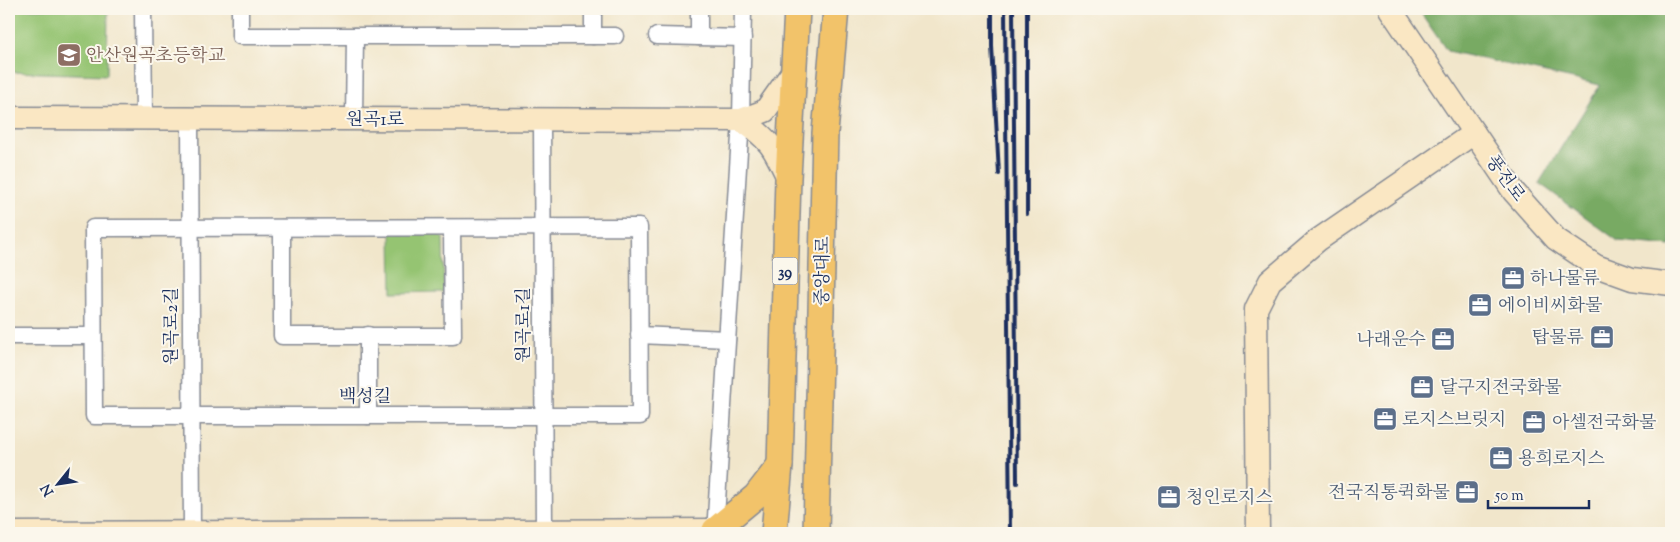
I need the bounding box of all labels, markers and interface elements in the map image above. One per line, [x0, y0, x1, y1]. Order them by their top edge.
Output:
school or university icon: 안산원곡초등학교 [56, 42, 82, 68]
place label: 안산원곡초등학교 [86, 44, 226, 70]
street label: 원곡1로 [346, 108, 404, 134]
street label: 풍전로 [1479, 150, 1530, 208]
street label: 중앙대로 [810, 236, 838, 306]
road number: 39 [772, 258, 798, 284]
office icon: 하나물류 [1500, 265, 1526, 291]
place label: 하나물류 [1530, 267, 1600, 293]
street label: 원곡로2길 [160, 287, 186, 365]
street label: 원곡로1길 [512, 287, 538, 363]
office icon: 에이비씨화물 [1467, 292, 1493, 318]
place label: 에이비씨화물 [1498, 294, 1603, 320]
office icon: 탑물류 [1589, 324, 1615, 350]
office icon: 나래운수 [1430, 326, 1456, 352]
place label: 탑물류 [1532, 326, 1584, 352]
place label: 나래운수 [1356, 328, 1426, 354]
office icon: 달구지전국화물 [1409, 374, 1435, 400]
place label: 달구지전국화물 [1440, 376, 1562, 402]
street label: 백성길 [339, 385, 391, 411]
office icon: 로지스브릿지 [1372, 406, 1398, 432]
place label: 로지스브릿지 [1402, 408, 1506, 434]
office icon: 아셀전국화물 [1521, 409, 1547, 435]
place label: 아셀전국화물 [1552, 411, 1657, 437]
office icon: 용희로지스 [1488, 445, 1514, 471]
place label: 용희로지스 [1518, 447, 1606, 473]
north arrow [32, 460, 82, 510]
scale bar [1488, 477, 1589, 509]
office icon: 전국직통퀵화물 [1454, 479, 1480, 505]
text: N [37, 480, 60, 499]
place label: 전국직통퀵화물 [1328, 481, 1451, 507]
office icon: 청인로지스 [1156, 484, 1182, 510]
place label: 청인로지스 [1186, 486, 1274, 512]
text: 50 m [1494, 486, 1524, 507]

